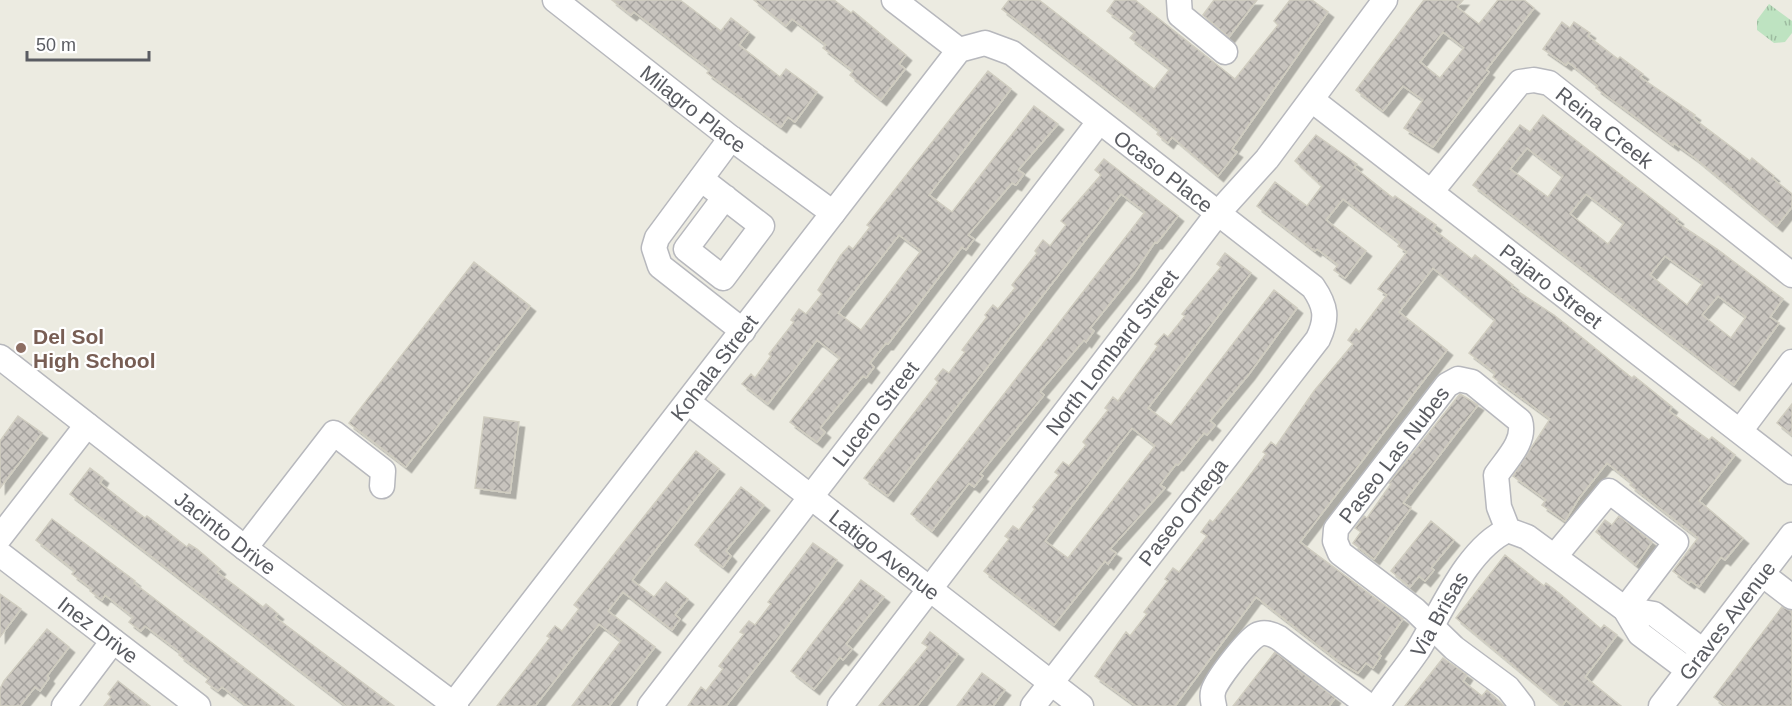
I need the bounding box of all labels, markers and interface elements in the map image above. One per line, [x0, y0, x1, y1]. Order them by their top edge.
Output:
scale bar [27, 24, 148, 62]
text: 50 m [36, 35, 76, 55]
street label: Milagro Place [636, 60, 751, 157]
street label: Reina Creek [1552, 82, 1658, 173]
street label: Ocaso Place [1110, 125, 1218, 217]
street label: Pajaro Street [1496, 239, 1607, 332]
street label: North Lombard Street [1041, 265, 1182, 439]
street label: Kohala Street [666, 310, 762, 425]
place label: Del Sol High School [33, 325, 156, 372]
marker: Del Sol High School [14, 341, 28, 355]
street label: Lucero Street [827, 356, 923, 470]
street label: Paseo Las Nubes [1334, 382, 1453, 527]
street label: Paseo Ortega [1134, 454, 1232, 570]
street label: Jacinto Drive [171, 486, 281, 579]
street label: Latigo Avenue [825, 505, 945, 604]
street label: Graves Avenue [1674, 556, 1779, 684]
street label: Via Brisas [1405, 567, 1472, 661]
street label: Inez Drive [54, 592, 143, 667]

